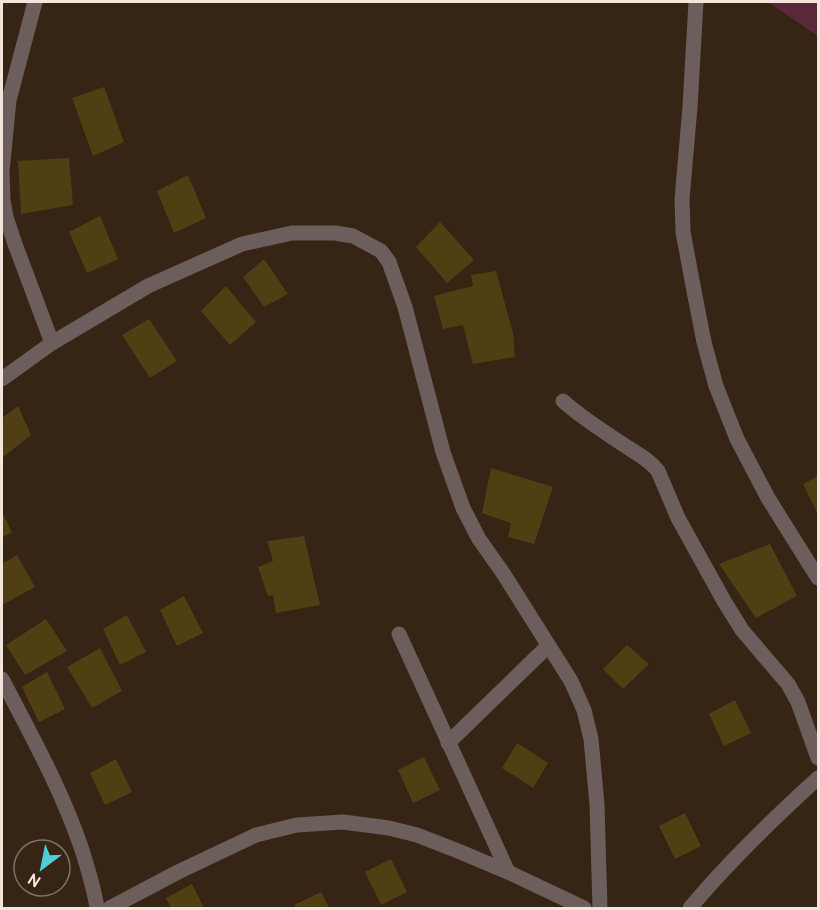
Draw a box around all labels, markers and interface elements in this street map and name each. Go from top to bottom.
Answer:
north arrow [12,838,72,898]
text: N [25,867,45,891]

